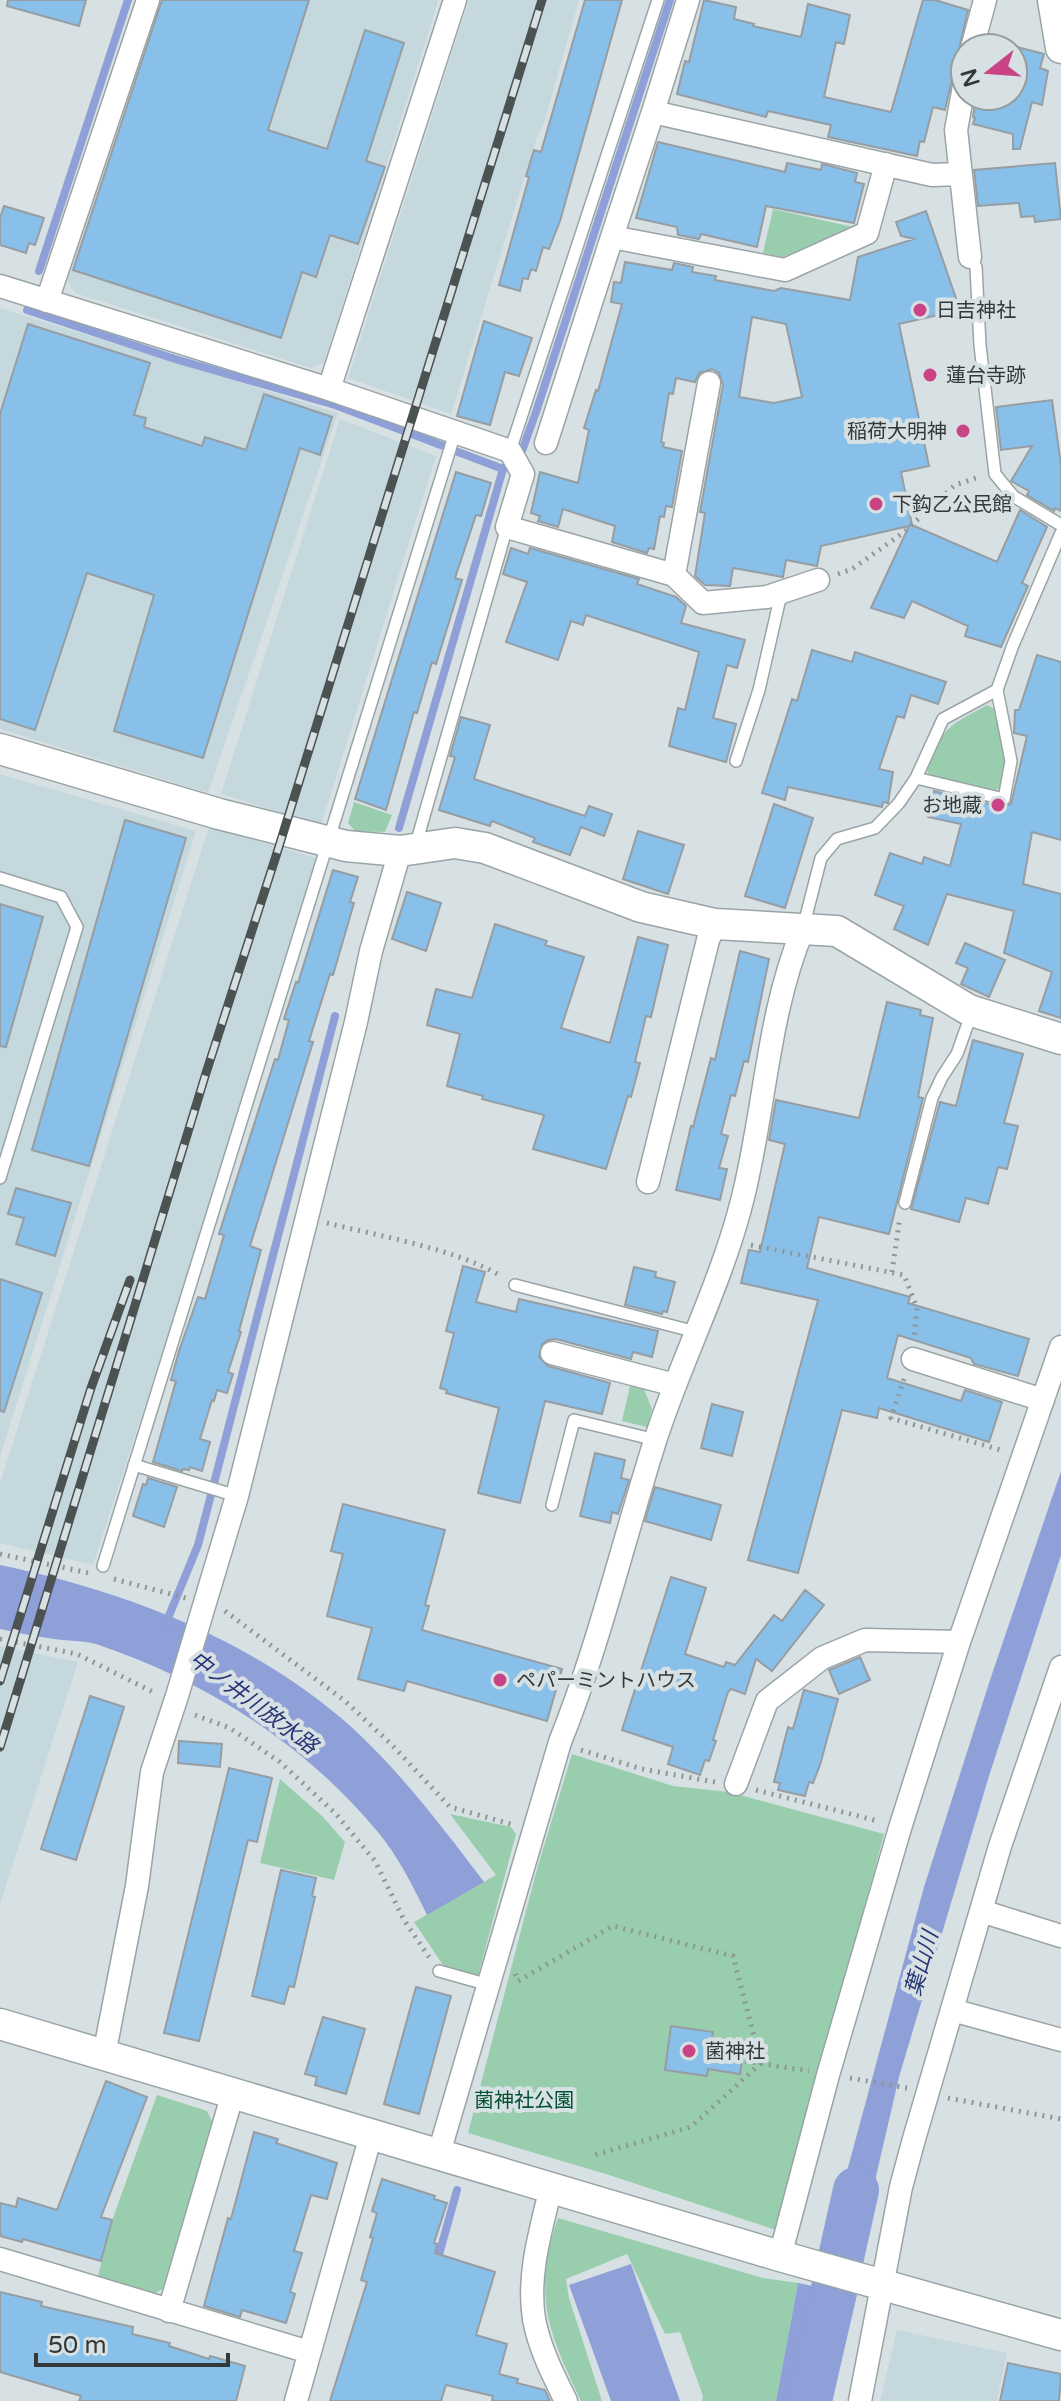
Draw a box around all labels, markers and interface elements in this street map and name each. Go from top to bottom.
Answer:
north arrow [949,32,1029,112]
text: N [956,65,986,90]
place label: 日吉神社 [936,299,1016,323]
marker: 日吉神社 [911,301,929,319]
place label: 蓮台寺跡 [946,364,1026,388]
marker: 蓮台寺跡 [921,366,939,384]
place label: 稲荷大明神 [847,420,947,444]
marker: 稲荷大明神 [954,422,972,440]
place label: 下鈎乙公民館 [892,493,1012,517]
marker: 下鈎乙公民館 [867,495,885,513]
place label: お地蔵 [922,794,982,818]
marker: お地蔵 [989,796,1007,814]
water label: 中ノ井川放水路 [184,1646,324,1761]
place label: ペパーミントハウス [516,1669,696,1693]
marker: ペパーミントハウス [491,1671,509,1689]
water label: 葉山川 [900,1926,944,1999]
place label: 菌神社 [705,2040,765,2064]
marker: 菌神社 [680,2042,698,2060]
park label: 菌神社公園 [474,2089,574,2113]
scale bar [36,2317,228,2367]
text: 50 m [48,2331,106,2360]

